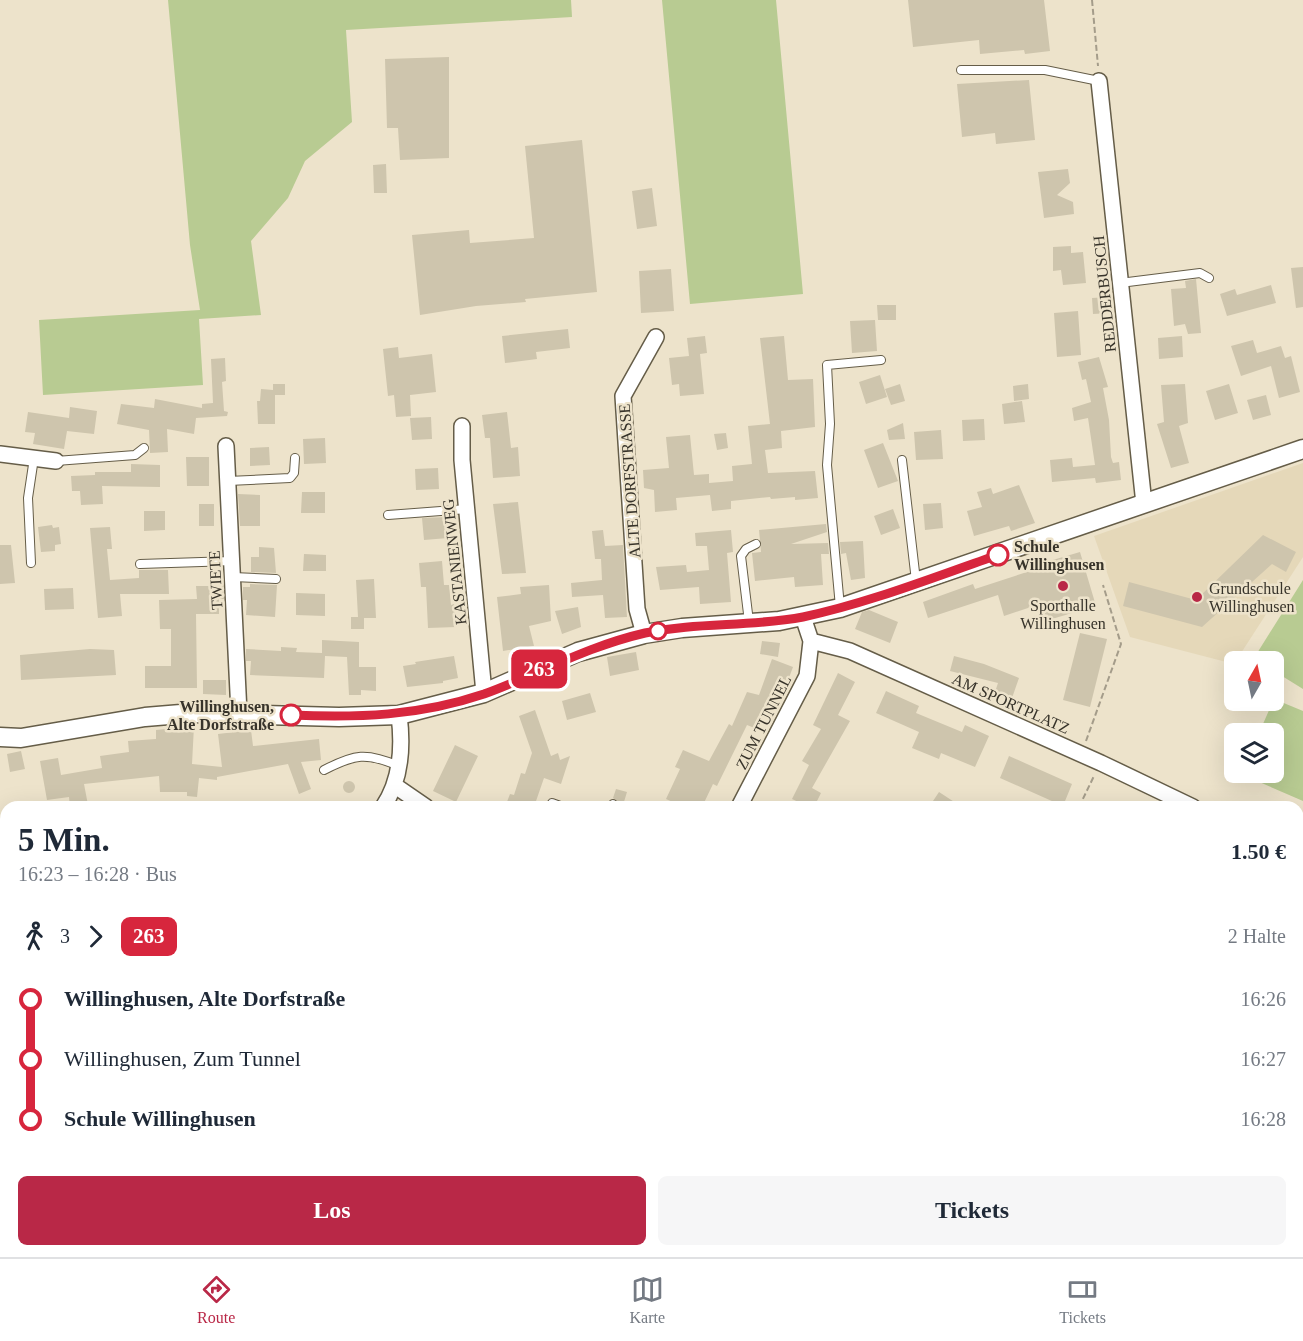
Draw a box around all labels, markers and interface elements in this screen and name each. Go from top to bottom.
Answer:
street label: REDDERBUSCH [1090,234,1119,353]
street label: ALTE DORFSTRASSE [616,403,643,559]
street label: KASTANIENWEG [439,498,470,626]
place label: Schule Willinghusen [1014,538,1105,574]
marker: Schule Willinghusen [987,544,1009,566]
street label: TWIETE [205,550,226,610]
marker: Sporthalle Willinghusen [1056,579,1070,593]
place label: Grundschule Willinghusen [1209,580,1295,616]
marker: Grundschule Willinghusen [1190,590,1204,604]
place label: Sporthalle Willinghusen [1020,597,1106,633]
unlabelled marker [649,622,667,640]
line badge: 263 [504,650,574,688]
north arrow [1224,651,1284,711]
map controls [1224,651,1284,783]
text: 263 [523,657,555,681]
street label: AM SPORTPLATZ [950,670,1072,737]
street label: ZUM TUNNEL [732,672,794,772]
place label: Willinghusen, Alte Dorfstraße [167,698,274,733]
marker: Willinghusen, Alte Dorfstraße [280,704,302,726]
button: layers [1224,723,1284,783]
text: 5 Min. [18,822,110,858]
text: 1.50 € [1231,839,1286,864]
text: 16:23 – 16:28 · Bus [18,863,177,885]
icon: walk [18,920,51,953]
icon: forward [79,920,112,953]
text: 263 [133,924,165,948]
text: 3 [60,925,70,947]
text: 2 Halte [1228,925,1286,947]
text: Willinghusen, Alte Dorfstraße [64,986,345,1011]
text: 16:26 [1240,988,1286,1010]
text: Willinghusen, Zum Tunnel [64,1046,301,1071]
text: 16:27 [1240,1048,1286,1070]
text: Schule Willinghusen [64,1106,256,1131]
text: 16:28 [1240,1108,1286,1130]
button: Los [18,1176,646,1245]
button: Tickets [658,1176,1286,1245]
tab: Route [197,1273,235,1327]
tab: Karte [630,1273,665,1327]
tab: Tickets [1059,1273,1106,1327]

